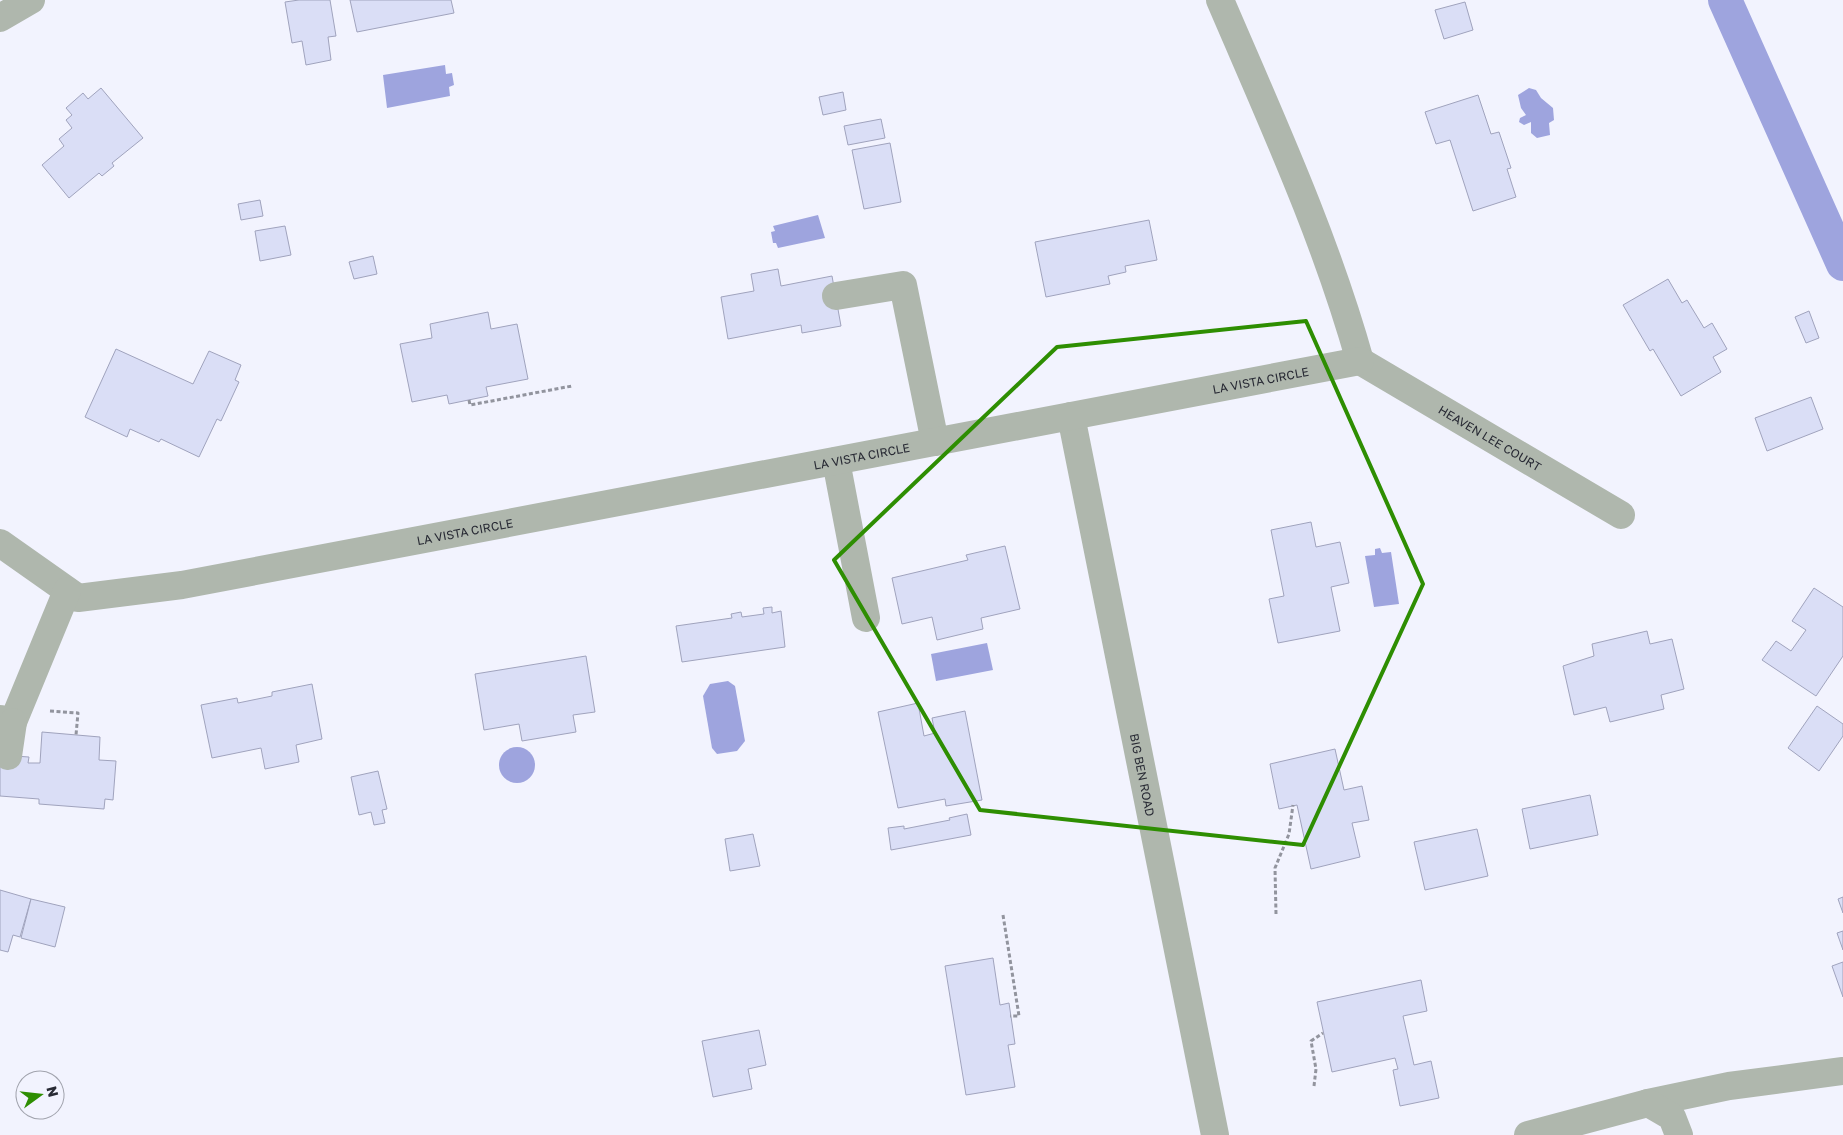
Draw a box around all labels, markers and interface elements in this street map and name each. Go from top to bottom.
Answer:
street label: LA VISTA CIRCLE [1211,363,1310,396]
street label: HEAVEN LEE COURT [1436,402,1545,474]
street label: LA VISTA CIRCLE [812,439,911,472]
street label: LA VISTA CIRCLE [415,515,514,548]
street label: BIG BEN ROAD [1127,732,1158,818]
north arrow [15,1070,65,1120]
text: N [43,1084,63,1099]

